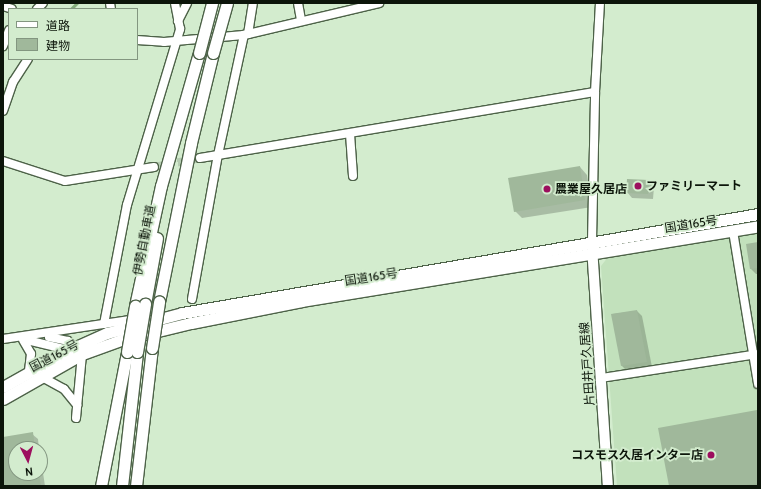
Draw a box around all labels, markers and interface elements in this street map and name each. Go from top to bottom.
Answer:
legend [8,8,138,60]
text: 道路 [46,18,70,33]
text: 建物 [46,38,70,53]
place label: ファミリーマート [646,179,742,193]
marker: ファミリーマート [633,181,643,191]
place label: 農業屋久居店 [555,182,627,196]
marker: 農業屋久居店 [542,184,552,194]
street label: 伊勢自動車道 [130,203,158,277]
street label: 国道165号 [664,213,718,235]
street label: 国道165号 [344,266,398,288]
street label: 片田井戸久居線 [577,322,597,406]
street label: 国道165号 [27,337,81,375]
north arrow [8,441,48,481]
place label: コスモス久居インター店 [571,448,703,462]
marker: コスモス久居インター店 [706,450,716,460]
text: N [25,465,34,479]

